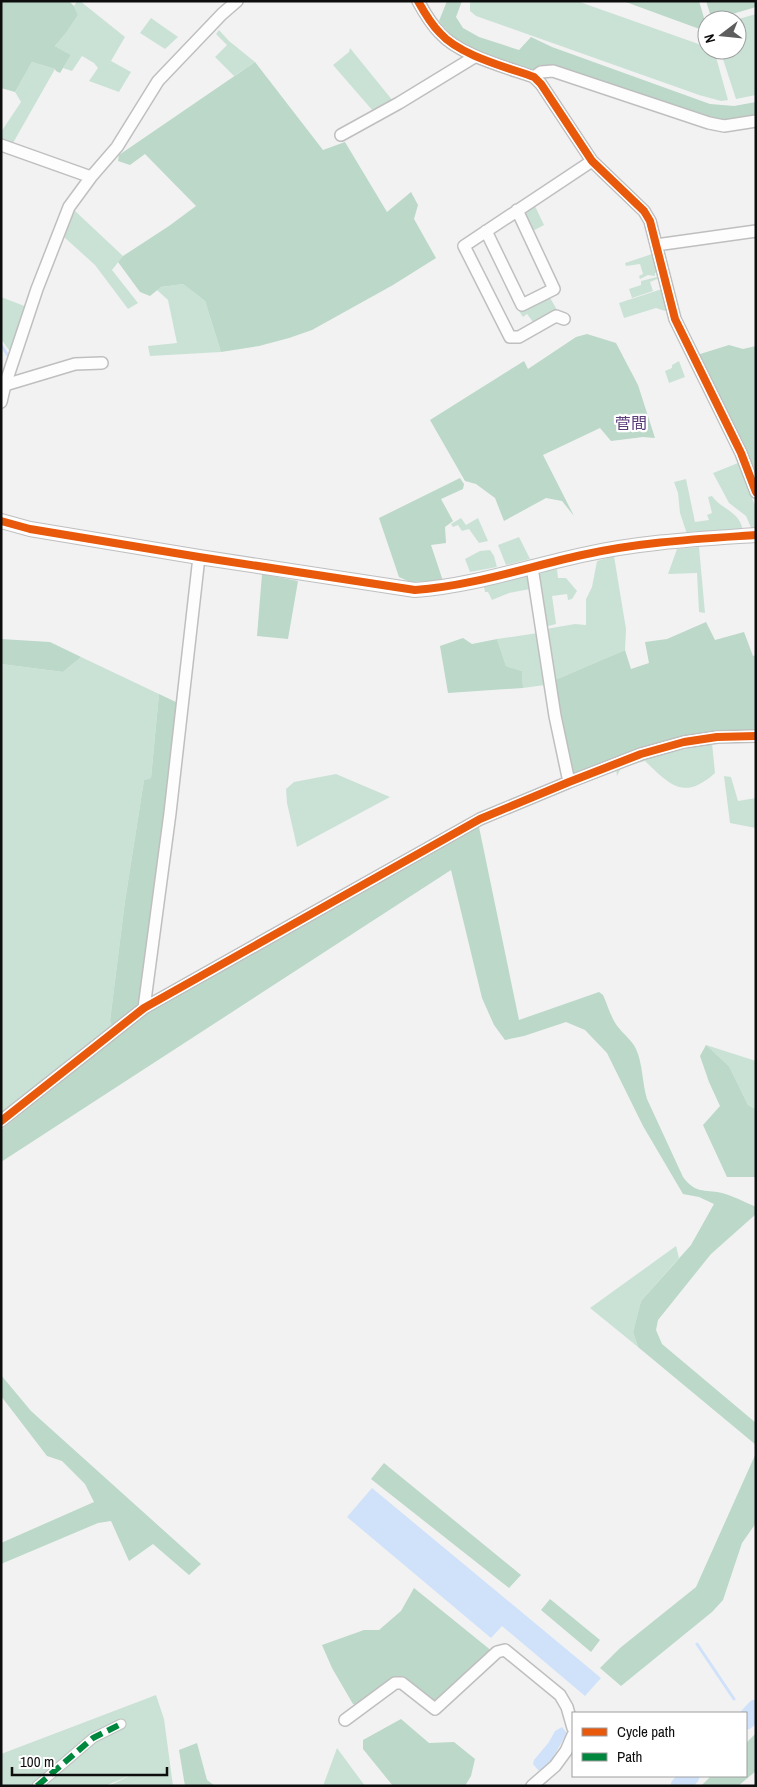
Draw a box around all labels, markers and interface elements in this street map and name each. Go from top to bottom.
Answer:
north arrow [697,10,747,60]
text: N [700,32,719,45]
district label: 菅間 [615,412,647,434]
legend [572,1712,747,1777]
text: Cycle path [617,1721,675,1742]
scale bar [12,1744,168,1776]
text: Path [617,1746,642,1767]
text: 100 m [20,1751,54,1772]

